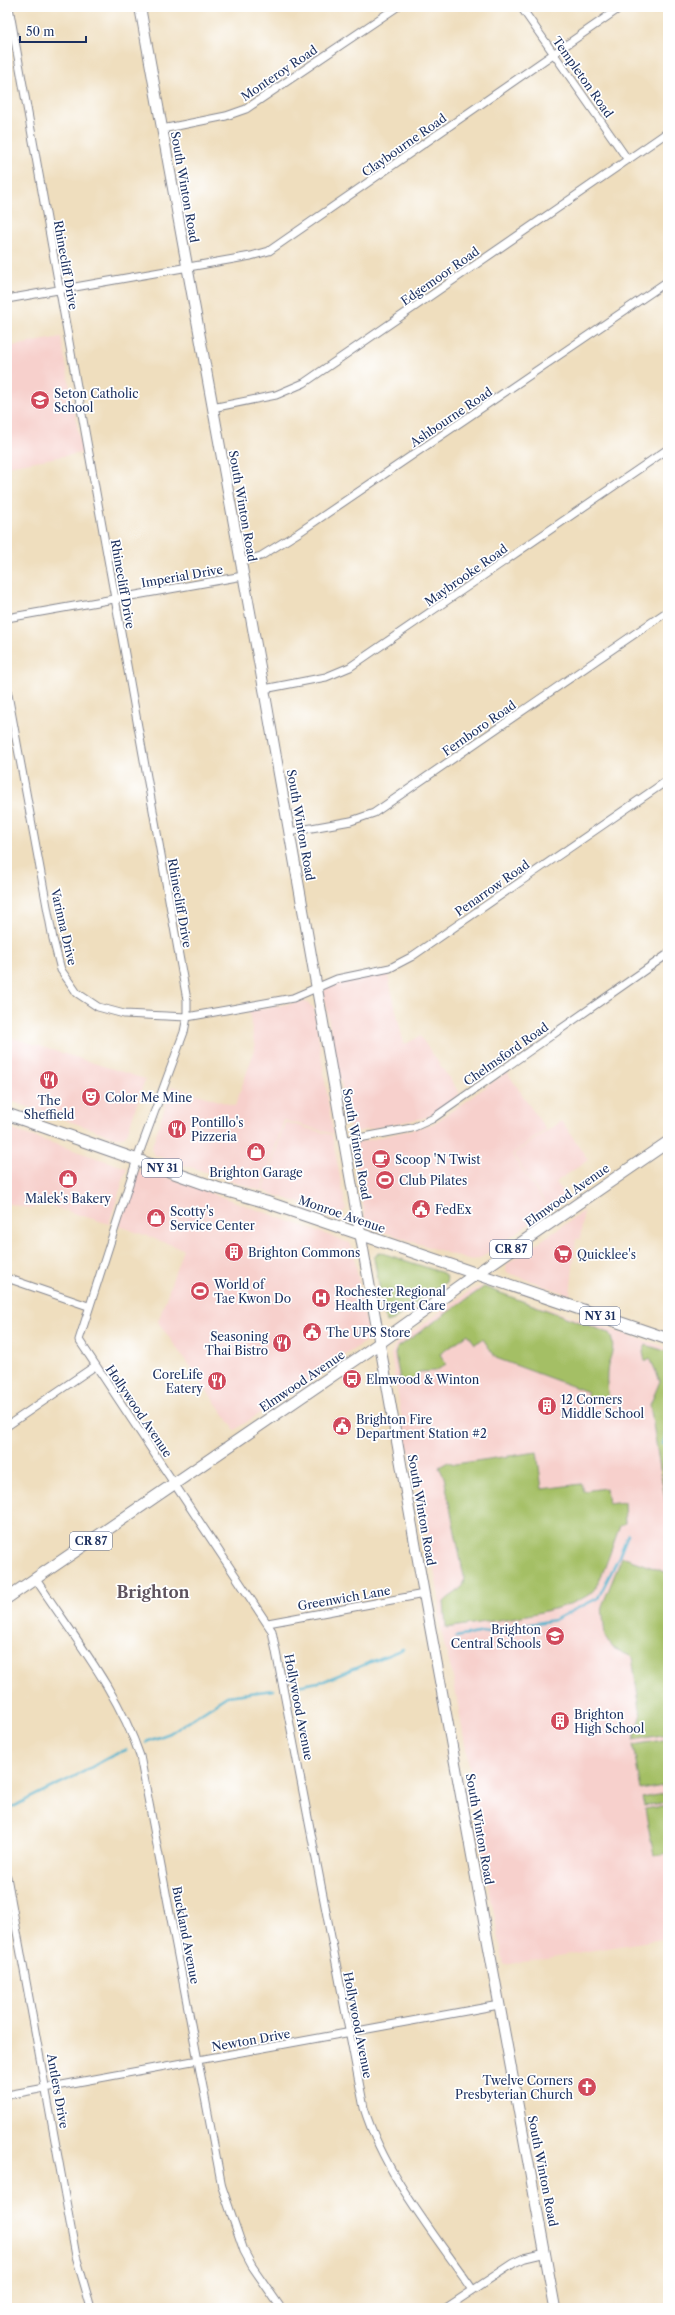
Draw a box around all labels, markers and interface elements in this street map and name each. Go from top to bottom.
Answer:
scale bar [20,18,86,44]
text: 50 m [26,24,55,39]
street label: Templeton Road [549,34,617,121]
street label: Monteroy Road [238,42,321,104]
street label: Claybourne Road [359,110,450,180]
street label: South Winton Road [168,130,202,244]
street label: Rhinecliff Drive [51,219,81,311]
street label: Edgemoor Road [398,243,483,309]
street label: Ashbourne Road [406,384,495,451]
place label: Seton Catholic School [54,386,138,415]
school or university icon: Seton Catholic School [29,389,51,411]
street label: South Winton Road [226,449,260,563]
street label: Rhinecliff Drive [108,538,138,630]
street label: Maybrooke Road [422,540,511,609]
street label: Imperial Drive [140,561,224,591]
street label: Fernboro Road [439,697,519,759]
street label: South Winton Road [284,768,318,882]
street label: Penarrow Road [452,856,533,919]
street label: Rhinecliff Drive [165,857,195,949]
street label: Varinna Drive [48,886,80,967]
street label: Chelmsford Road [461,1019,552,1089]
restaurant icon: The Sheffield [38,1069,60,1091]
theatre icon: Color Me Mine [80,1086,102,1108]
street label: South Winton Road [340,1087,374,1201]
place label: Color Me Mine [105,1090,193,1105]
place label: The Sheffield [24,1093,75,1122]
place label: Pontillo's Pizzeria [191,1115,243,1144]
restaurant icon: Pontillo's Pizzeria [166,1118,188,1140]
shop icon: Brighton Garage [245,1141,267,1163]
cafe icon: Scoop 'N Twist [370,1148,392,1170]
place label: Scoop 'N Twist [395,1152,481,1167]
road number: NY 31 [142,1159,182,1177]
street label: Elmwood Avenue [522,1160,612,1230]
place label: Brighton Garage [209,1165,303,1180]
shop icon: Malek's Bakery [57,1168,79,1190]
sports icon: Club Pilates [374,1169,396,1191]
place label: Club Pilates [399,1173,467,1188]
place label: Malek's Bakery [25,1191,111,1206]
street label: Monroe Avenue [297,1192,388,1236]
public building icon: FedEx [410,1198,432,1220]
place label: FedEx [435,1202,472,1217]
place label: Scotty's Service Center [170,1204,255,1233]
shop icon: Scotty's Service Center [145,1207,167,1229]
road number: CR 87 [490,1240,532,1258]
building icon: Brighton Commons [223,1241,245,1263]
supermarket icon: Quicklee's [552,1243,574,1265]
place label: Brighton Commons [248,1245,360,1260]
place label: Quicklee's [577,1247,636,1262]
place label: World of Tae Kwon Do [213,1277,291,1306]
sports icon: World of Tae Kwon Do [189,1280,211,1302]
place label: Rochester Regional Health Urgent Care [335,1284,446,1313]
hospital icon: Rochester Regional Health Urgent Care [310,1287,332,1309]
road number: NY 31 [580,1307,620,1325]
public building icon: The UPS Store [301,1321,323,1343]
place label: The UPS Store [326,1325,411,1340]
place label: Seasoning Thai Bistro [205,1329,269,1358]
restaurant icon: Seasoning Thai Bistro [271,1332,293,1354]
street label: Elmwood Avenue [256,1347,348,1415]
street label: Hollywood Avenue [103,1362,176,1460]
place label: CoreLife Eatery [153,1367,203,1396]
bus stop icon: Elmwood & Winton [341,1368,363,1390]
restaurant icon: CoreLife Eatery [206,1370,228,1392]
place label: Elmwood & Winton [366,1372,480,1387]
place label: 12 Corners Middle School [561,1392,645,1421]
building icon: 12 Corners Middle School [536,1395,558,1417]
place label: Brighton Fire Department Station #2 [356,1412,487,1441]
public building icon: Brighton Fire Department Station #2 [331,1415,353,1437]
street label: South Winton Road [405,1453,439,1567]
road number: CR 87 [70,1532,112,1550]
district label: Brighton [116,1582,190,1602]
street label: Greenwich Lane [296,1582,392,1614]
place label: Brighton Central Schools [451,1622,541,1651]
school or university icon: Brighton Central Schools [544,1625,566,1647]
street label: Hollywood Avenue [281,1653,317,1762]
place label: Brighton High School [574,1707,645,1736]
building icon: Brighton High School [549,1710,571,1732]
street label: South Winton Road [463,1772,497,1886]
street label: Buckland Avenue [169,1885,203,1985]
street label: Hollywood Avenue [340,1971,376,2080]
street label: Newton Drive [211,2026,292,2054]
street label: Antlers Drive [44,2051,72,2130]
place label: Twelve Corners Presbyterian Church [455,2073,573,2102]
church icon: Twelve Corners Presbyterian Church [576,2076,598,2098]
street label: South Winton Road [525,2114,561,2228]

